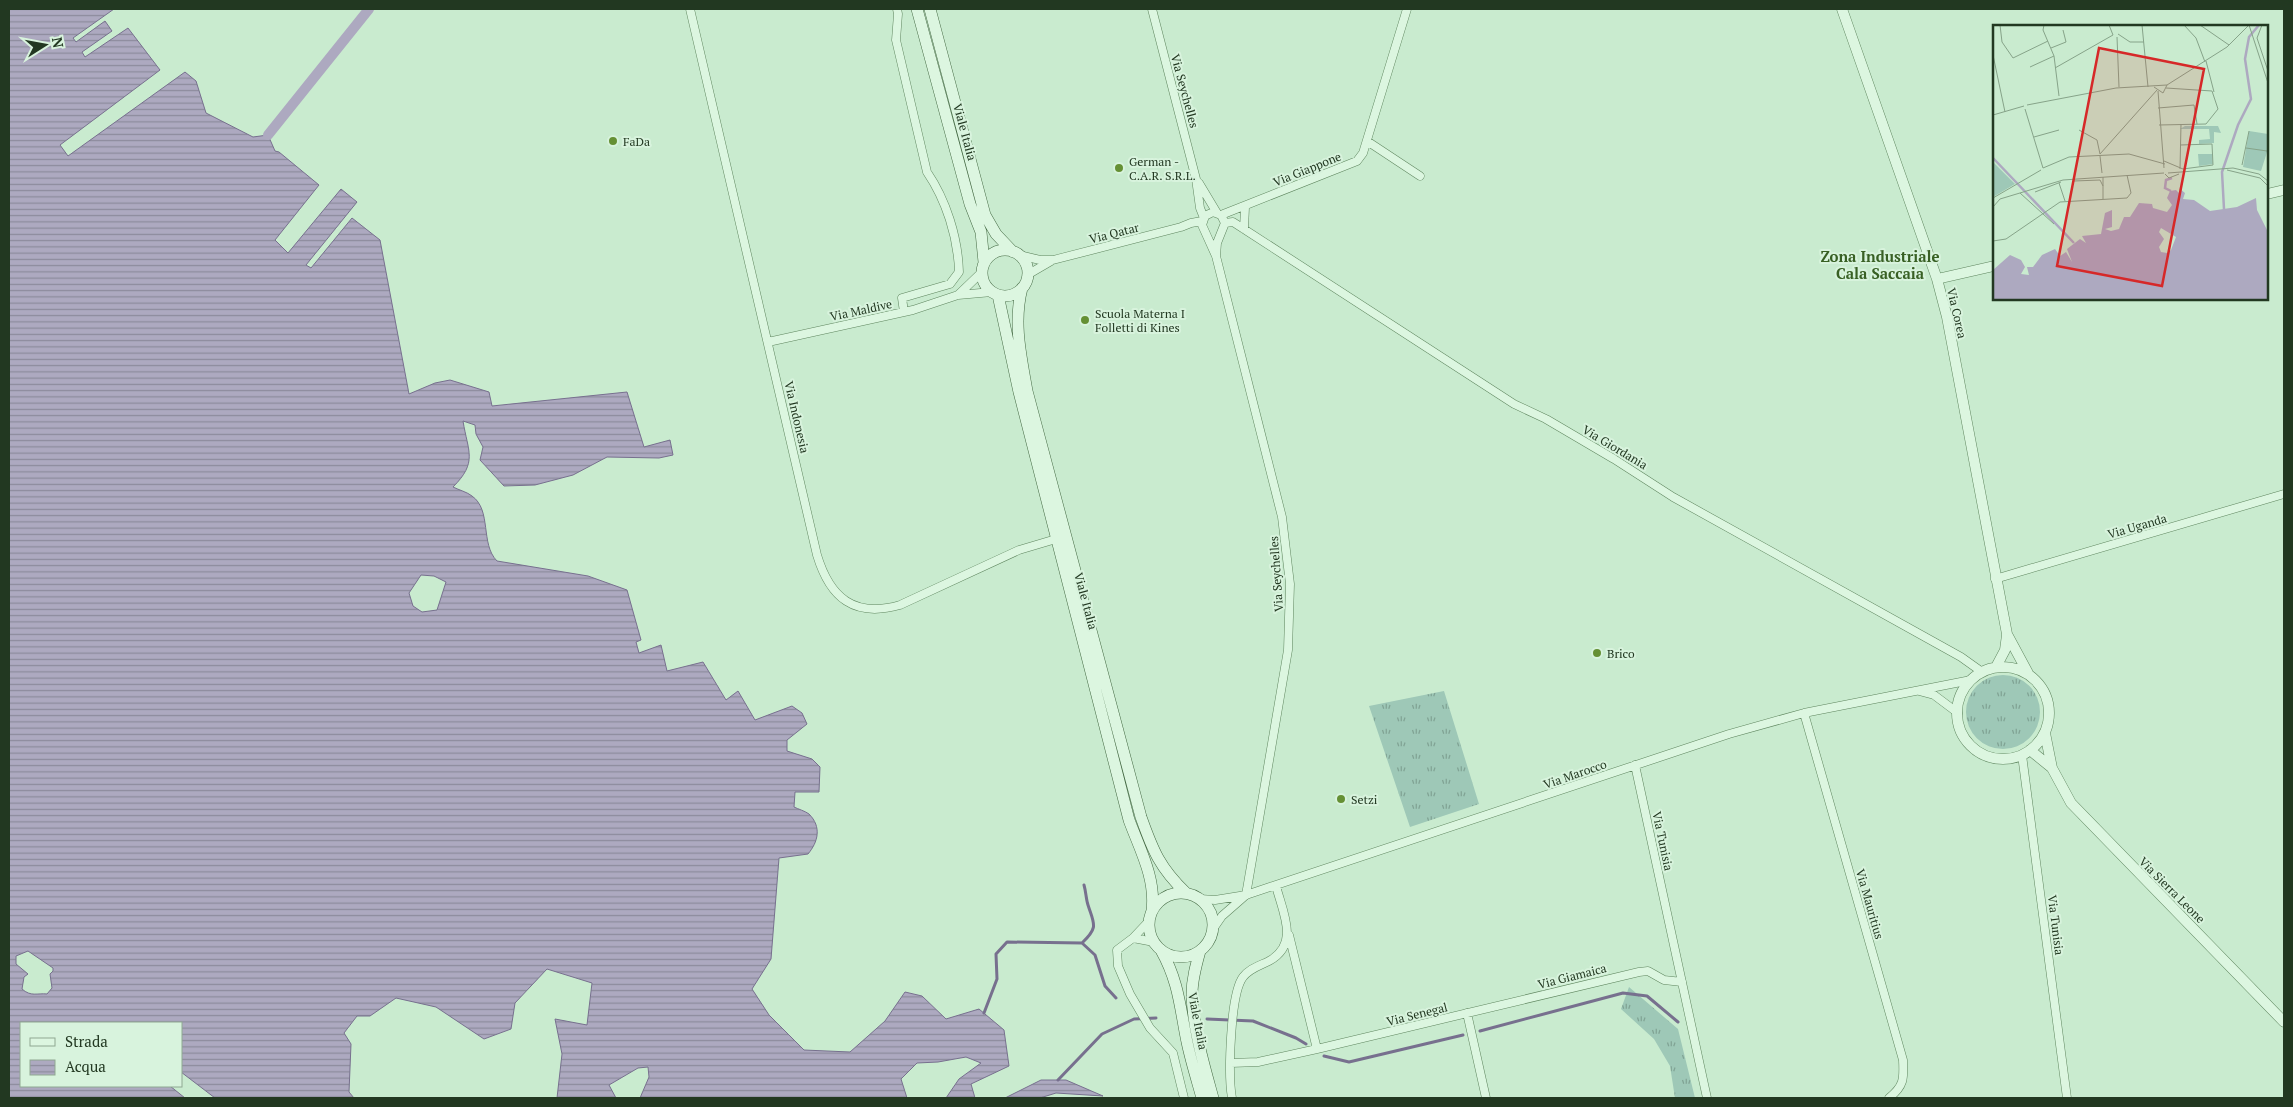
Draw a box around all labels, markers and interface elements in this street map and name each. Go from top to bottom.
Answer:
north arrow [20,20,70,70]
inset map [1993,25,2268,300]
text: N [48,35,69,50]
street label: Via Seychelles [1168,52,1202,130]
street label: Viale Italia [950,102,980,162]
place label: FaDa [623,134,650,149]
marker: FaDa [607,135,619,147]
street label: Via Giappone [1271,149,1343,189]
place label: German - C.A.R. S.R.L. [1129,154,1196,183]
marker: German - C.A.R. S.R.L. [1113,162,1125,174]
street label: Via Qatar [1088,219,1141,246]
district label: Zona Industriale Cala Saccaia [1820,246,1940,283]
street label: Via Corea [1944,286,1970,340]
street label: Via Maldive [829,296,893,324]
place label: Scuola Materna I Folletti di Kines [1095,306,1185,335]
marker: Scuola Materna I Folletti di Kines [1079,314,1091,326]
street label: Via Indonesia [781,380,813,454]
street label: Via Giordania [1580,422,1650,472]
street label: Via Uganda [2106,510,2168,542]
street label: Via Seychelles [1266,536,1286,612]
street label: Viale Italia [1071,571,1101,631]
place label: Brico [1607,646,1635,661]
marker: Brico [1591,647,1603,659]
street label: Via Marocco [1541,756,1609,792]
place label: Setzi [1351,792,1378,807]
marker: Setzi [1335,793,1347,805]
street label: Via Tunisia [1649,810,1677,872]
street label: Via Sierra Leone [2136,854,2208,926]
street label: Via Mauritius [1853,867,1887,941]
street label: Via Tunisia [2045,894,2067,956]
street label: Via Giamaica [1536,960,1608,992]
street label: Viale Italia [1185,991,1211,1051]
street label: Via Senegal [1385,999,1449,1029]
legend [20,1022,182,1087]
text: Strada [65,1031,108,1051]
text: Acqua [65,1056,106,1076]

